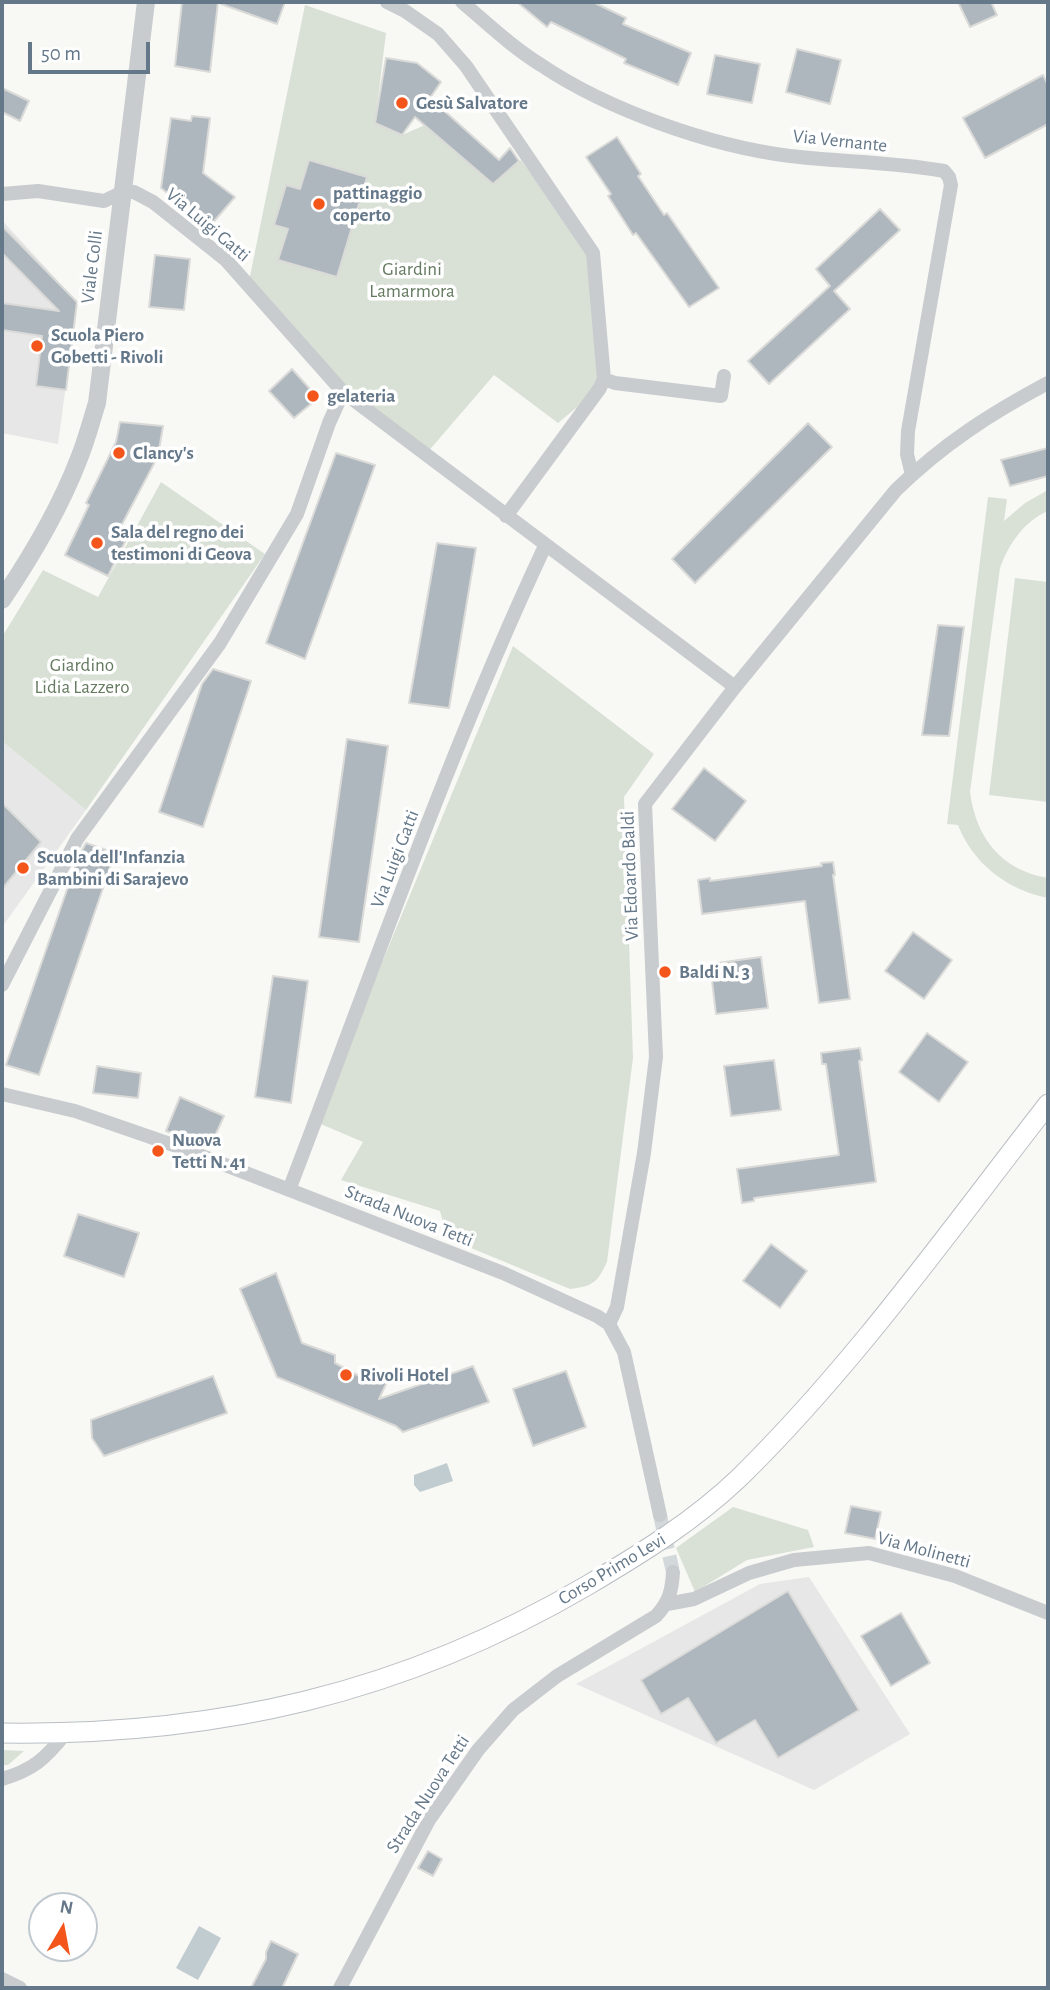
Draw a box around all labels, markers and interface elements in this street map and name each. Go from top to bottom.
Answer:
scale bar [32,28,154,72]
text: 50 m [41,43,81,64]
place label: Gesù Salvatore [416,92,528,114]
marker: Gesù Salvatore [394,95,410,111]
street label: Via Vernante [792,125,888,157]
place label: pattinaggio coperto [333,182,422,226]
street label: Via Luigi Gatti [161,183,255,267]
marker: pattinaggio coperto [311,196,327,212]
street label: Viale Colli [76,229,108,305]
park label: Giardini Lamarmora [369,258,455,302]
place label: Scuola Piero Gobetti - Rivoli [51,324,163,368]
marker: Scuola Piero Gobetti - Rivoli [29,338,45,354]
place label: gelateria [327,385,395,407]
marker: gelateria [305,388,321,404]
place label: Clancy's [133,442,194,464]
marker: Clancy's [111,445,127,461]
place label: Sala del regno dei testimoni di Geova [111,521,252,565]
marker: Sala del regno dei testimoni di Geova [89,535,105,551]
park label: Giardino Lidia Lazzero [34,654,130,698]
street label: Via Luigi Gatti [366,807,424,911]
street label: Via Edoardo Baldi [616,811,644,941]
place label: Scuola dell'Infanzia Bambini di Sarajevo [37,846,189,890]
marker: Scuola dell'Infanzia Bambini di Sarajevo [15,860,31,876]
place label: Baldi N. 3 [679,961,750,983]
marker: Baldi N. 3 [657,964,673,980]
place label: Nuova Tetti N. 41 [172,1129,246,1173]
marker: Nuova Tetti N. 41 [150,1143,166,1159]
street label: Strada Nuova Tetti [342,1180,476,1252]
place label: Rivoli Hotel [360,1364,449,1386]
marker: Rivoli Hotel [338,1367,354,1383]
street label: Via Molinetti [875,1527,973,1573]
street label: Corso Primo Levi [554,1528,670,1610]
street label: Strada Nuova Tetti [381,1731,475,1857]
north arrow [28,1892,98,1962]
text: N [58,1897,75,1918]

